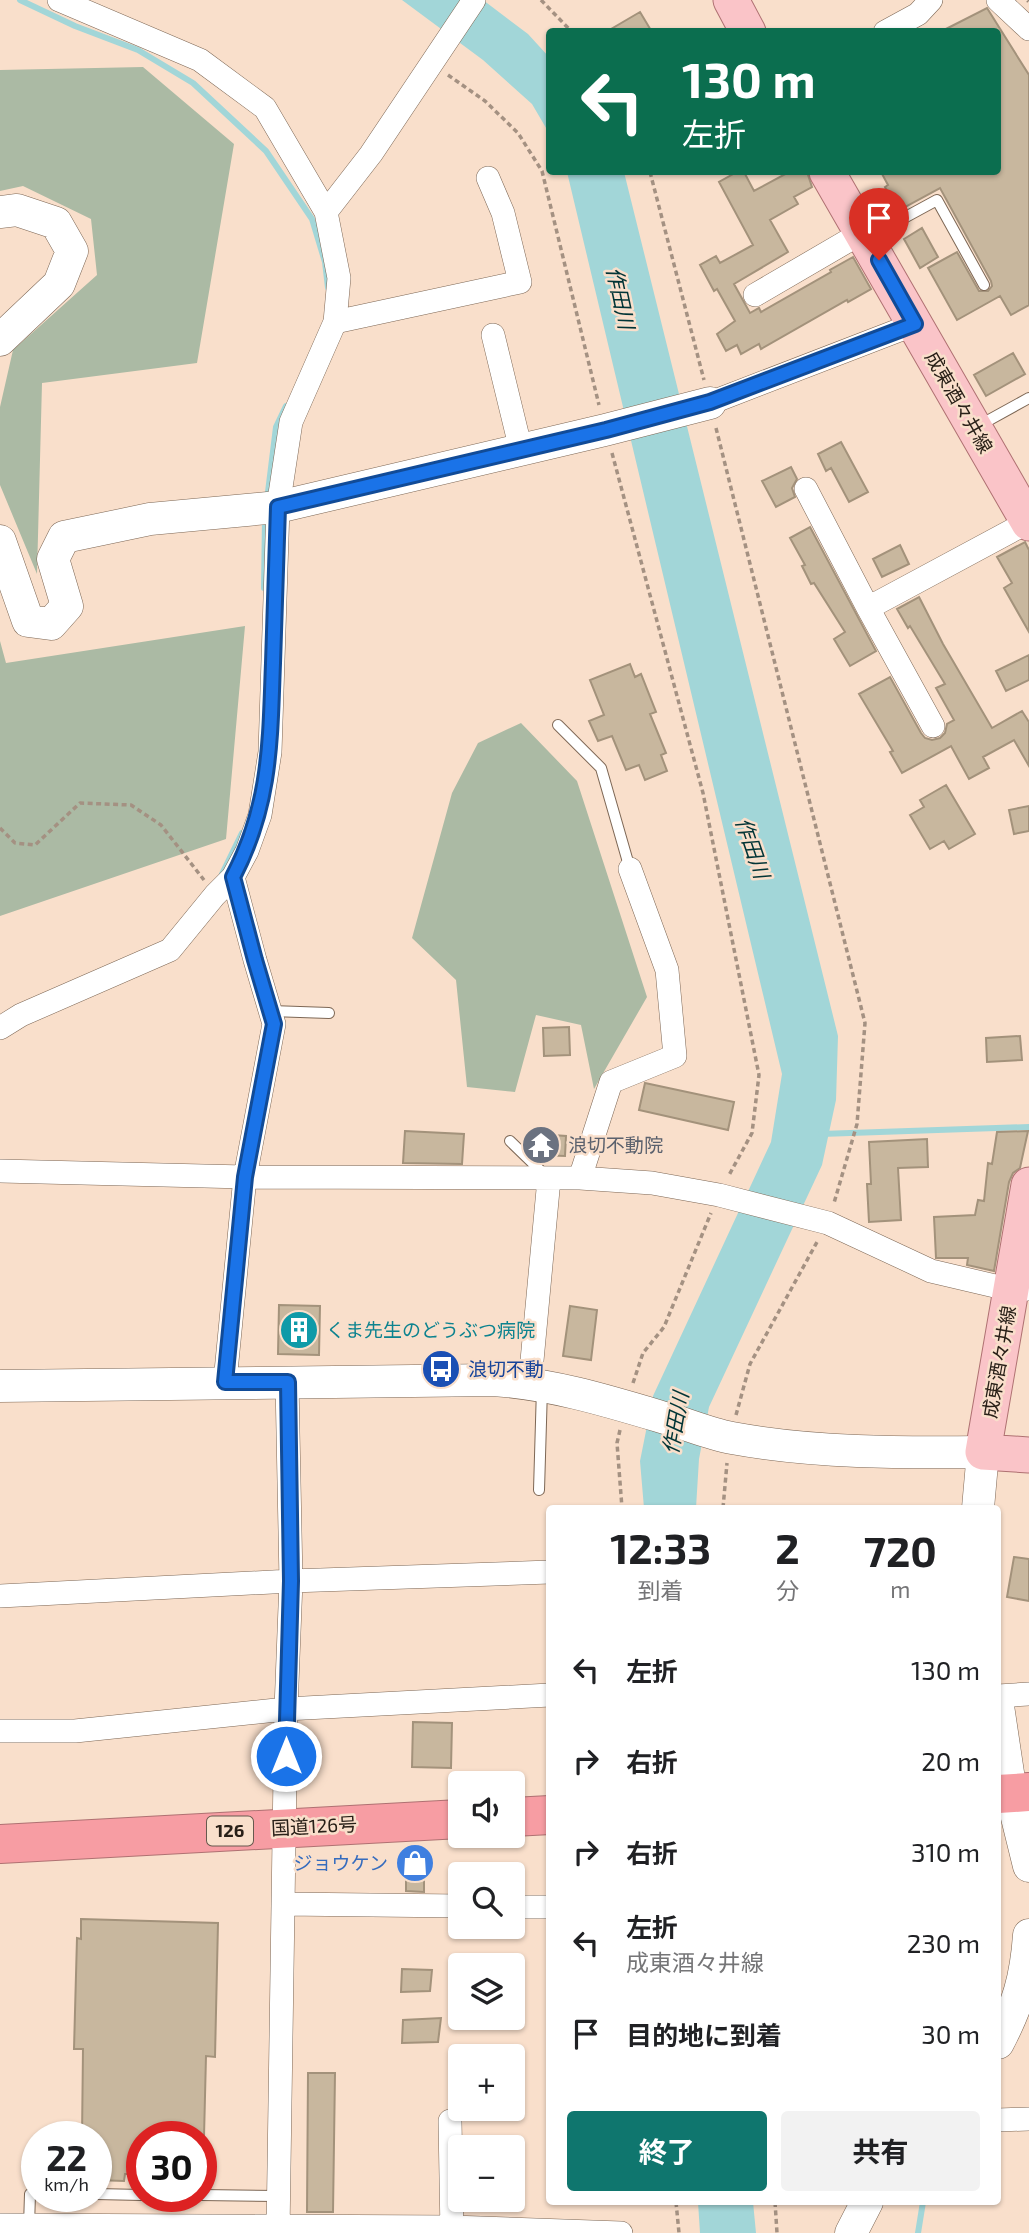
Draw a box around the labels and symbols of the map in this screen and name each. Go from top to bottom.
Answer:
pin [849,188,909,260]
water label: 作田川 [603,264,641,333]
street label: 成東酒々井線 [921,347,998,457]
water label: 作田川 [731,814,776,883]
temple icon: 浪切不動院 [520,1124,562,1166]
place label: 浪切不動院 [568,1133,663,1156]
street label: 成東酒々井線 [977,1304,1020,1420]
building icon: くま先生のどうぶつ病院 [278,1309,320,1351]
place label: くま先生のどうぶつ病院 [326,1318,535,1341]
bus stop icon: 浪切不動 [420,1348,462,1390]
place label: 浪切不動 [468,1357,544,1380]
water label: 作田川 [657,1388,693,1456]
position arrow [249,1719,323,1793]
street label: 国道126号 [270,1812,358,1839]
road number: 126 [207,1816,253,1845]
shop icon: ジョウケン [394,1842,436,1884]
place label: ジョウケン [294,1851,388,1874]
speed limit sign: 30 [126,2121,217,2212]

